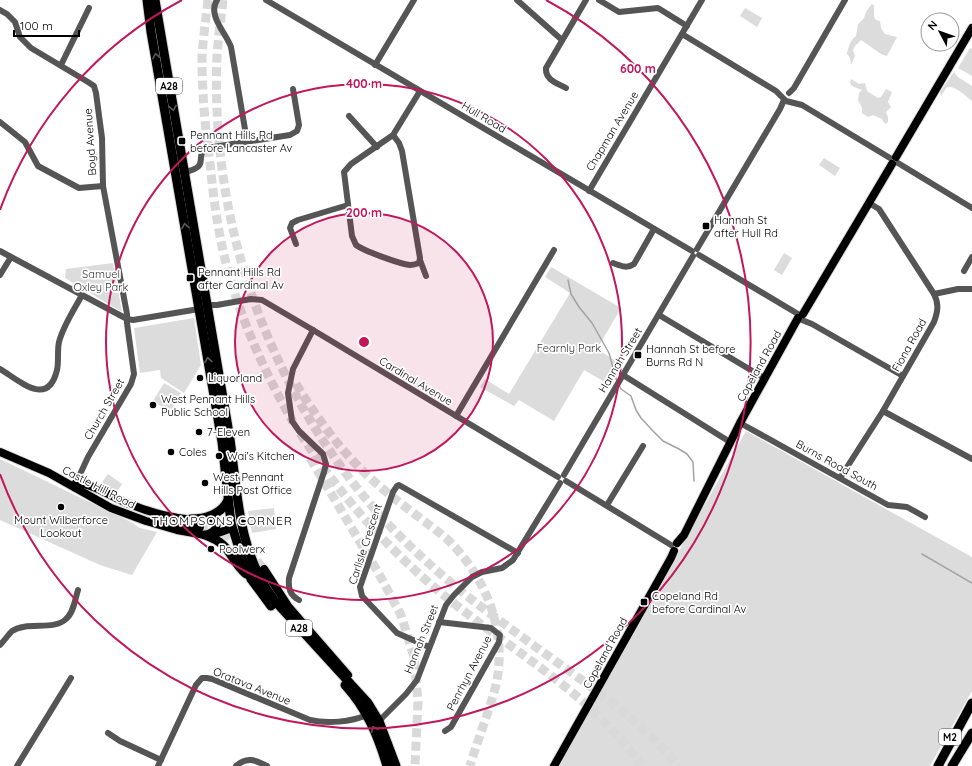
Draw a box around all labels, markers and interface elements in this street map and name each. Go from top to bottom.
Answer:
scale bar [14,12,79,38]
north arrow [920,12,960,52]
text: 100 m [20,18,53,33]
text: N [925,18,940,33]
one-way arrow [152,53,161,59]
text: 600 m [620,61,656,76]
text: 400 m [346,76,382,91]
road number: A28 [156,78,182,94]
street label: Chapman Avenue [583,89,641,173]
street label: Hull Road [459,98,509,136]
one-way arrow [168,104,177,111]
street label: Boyd Avenue [81,108,99,176]
place label: Pennant Hills Rd before Lancaster Av [190,128,293,155]
marker: Pennant Hills Rd before Lancaster Av [177,136,187,146]
text: 200 m [346,205,382,220]
place label: Hannah St after Hull Rd [714,213,778,240]
marker: Hannah St after Hull Rd [701,221,711,231]
one-way arrow [181,223,190,229]
place label: Pennant Hills Rd after Cardinal Av [198,265,284,292]
park label: Samuel Oxley Park [74,267,128,294]
marker: Pennant Hills Rd after Cardinal Av [185,273,195,283]
street label: Fiona Road [889,316,929,374]
street label: Hannah Street [595,325,645,395]
street label: Copeland Road [734,328,784,404]
centre of rings [357,335,371,349]
park label: Fearnly Park [537,341,601,355]
place label: Hannah St before Burns Rd N [646,342,735,369]
marker: Hannah St before Burns Rd N [633,350,643,360]
street label: Cardinal Avenue [377,354,455,408]
one-way arrow [204,357,213,363]
place label: Liquorland [208,371,262,385]
marker: Liquorland [195,373,205,383]
street label: Church Street [81,376,127,442]
place label: West Pennant Hills Public School [161,392,255,419]
marker: West Pennant Hills Public School [148,400,158,410]
place label: 7-Eleven [207,425,250,439]
marker: 7-Eleven [194,427,204,437]
street label: Burns Road South [794,437,880,493]
place label: Coles [179,445,207,459]
marker: Coles [166,447,176,457]
place label: Wai’s Kitchen [227,449,295,463]
marker: Wai’s Kitchen [214,451,224,461]
street label: Castle Hill Road [60,463,138,511]
place label: West Pennant Hills Post Office [213,470,292,497]
marker: West Pennant Hills Post Office [200,478,210,488]
street label: Carlisle Crescent [345,501,385,586]
marker: Mount Wilberforce Lookout [56,502,66,512]
place label: Mount Wilberforce Lookout [14,513,108,540]
district label: THOMPSONS CORNER [151,513,293,528]
place label: Poolwerx [219,542,265,556]
marker: Poolwerx [206,544,216,554]
place label: Copeland Rd before Cardinal Av [652,589,747,616]
marker: Copeland Rd before Cardinal Av [639,597,649,607]
street label: Hannah Street [401,602,441,676]
street label: Copeland Road [580,615,630,691]
road number: A28 [286,620,312,636]
street label: Penrhyn Avenue [443,633,495,713]
street label: Oratava Avenue [211,664,293,708]
one-way arrow [371,726,379,733]
road number: M2 [939,729,961,745]

